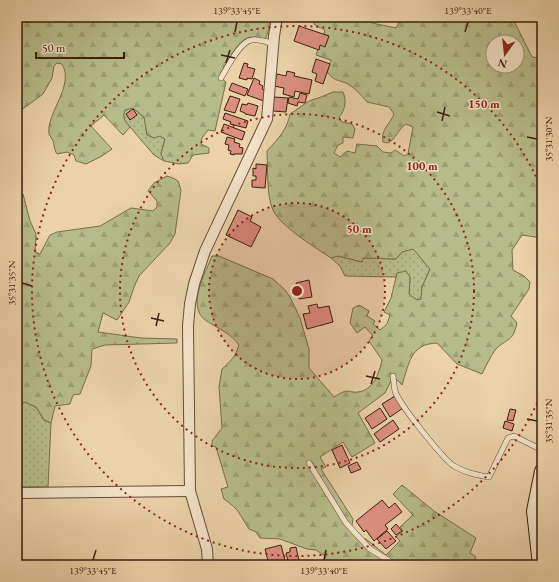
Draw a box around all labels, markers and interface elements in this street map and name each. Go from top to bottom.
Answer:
text: 139°33'45"E [213,4,261,17]
text: 139°33'40"E [444,4,492,17]
scale bar [36,34,124,60]
north arrow [485,34,525,74]
text: 50 m [42,40,66,56]
text: N [496,56,509,72]
text: 150 m [468,96,500,112]
text: 35°31'30"N [542,116,555,161]
text: 100 m [406,158,438,174]
text: 50 m [346,221,372,237]
text: 35°31'35"N [5,260,18,305]
centre of rings [290,284,304,298]
text: 35°31'35"N [542,398,555,443]
text: 139°33'45"E [69,564,117,577]
text: 139°33'40"E [300,564,348,577]

